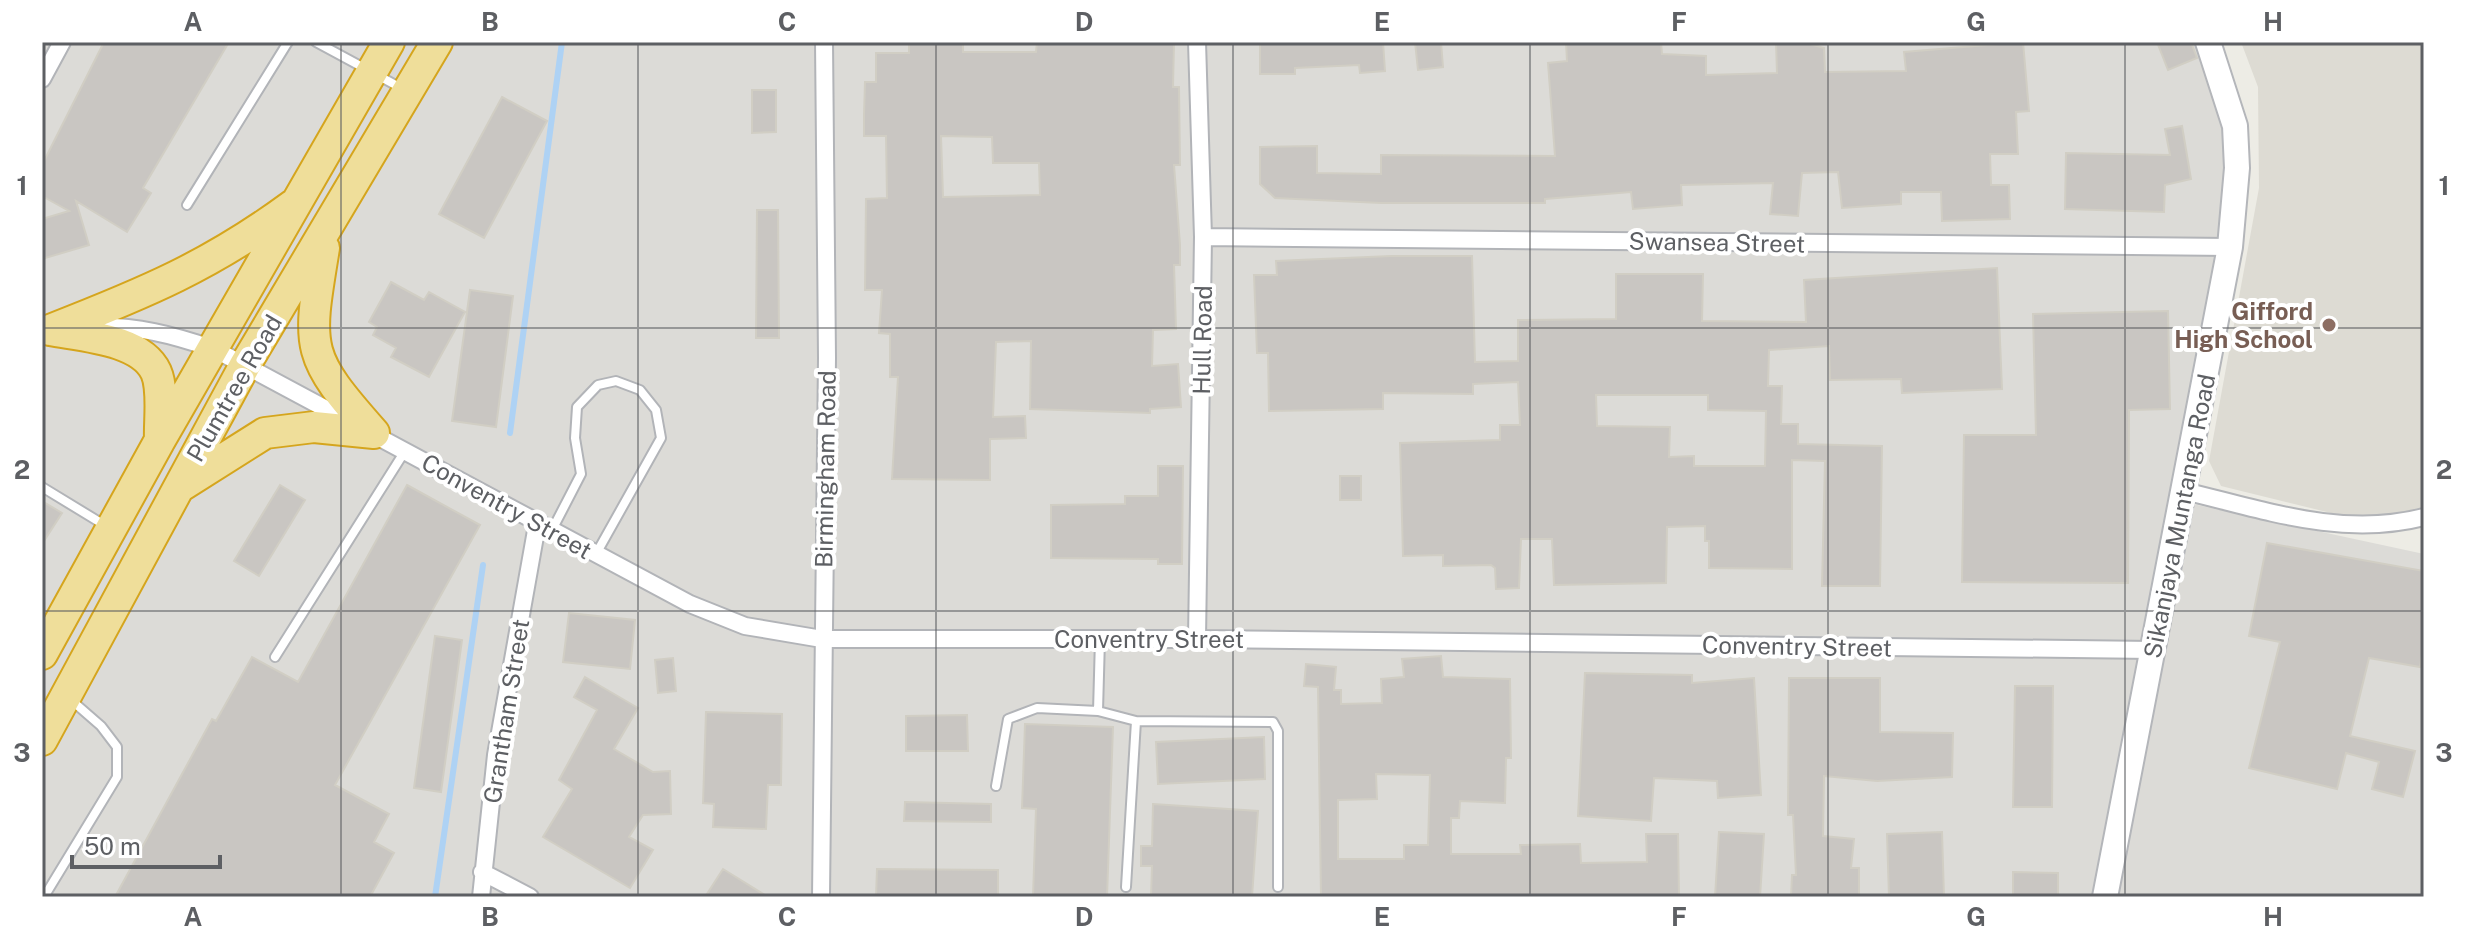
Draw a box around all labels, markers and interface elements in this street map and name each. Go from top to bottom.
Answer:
text: A [184,6,203,37]
text: B [481,6,499,37]
text: C [778,6,796,37]
text: D [1075,6,1093,37]
text: E [1374,6,1390,37]
text: F [1671,6,1687,37]
text: G [1966,6,1986,37]
text: H [2263,6,2283,37]
text: 1 [16,170,28,201]
text: 1 [2438,170,2450,201]
street label: Swansea Street [1629,226,1805,258]
street label: Hull Road [1187,285,1217,395]
place label: Gifford High School [2174,297,2313,353]
street label: Plumtree Road [181,310,287,466]
marker: Gifford High School [2320,316,2338,334]
street label: Birmingham Road [809,370,841,568]
street label: Sikanjaya Muntanga Road [2138,372,2220,660]
street label: Conventry Street [417,448,597,564]
text: 2 [14,454,30,485]
text: 2 [2436,454,2452,485]
street label: Grantham Street [478,617,534,805]
street label: Conventry Street [1054,625,1244,653]
street label: Conventry Street [1702,630,1892,662]
text: 3 [13,737,31,768]
text: 3 [2435,737,2453,768]
scale bar [72,819,220,869]
text: 50 m [84,832,141,860]
text: A [184,901,203,932]
text: B [481,901,499,932]
text: C [778,901,796,932]
text: D [1075,901,1093,932]
text: E [1374,901,1390,932]
text: F [1671,901,1687,932]
text: G [1966,901,1986,932]
text: H [2263,901,2283,932]

